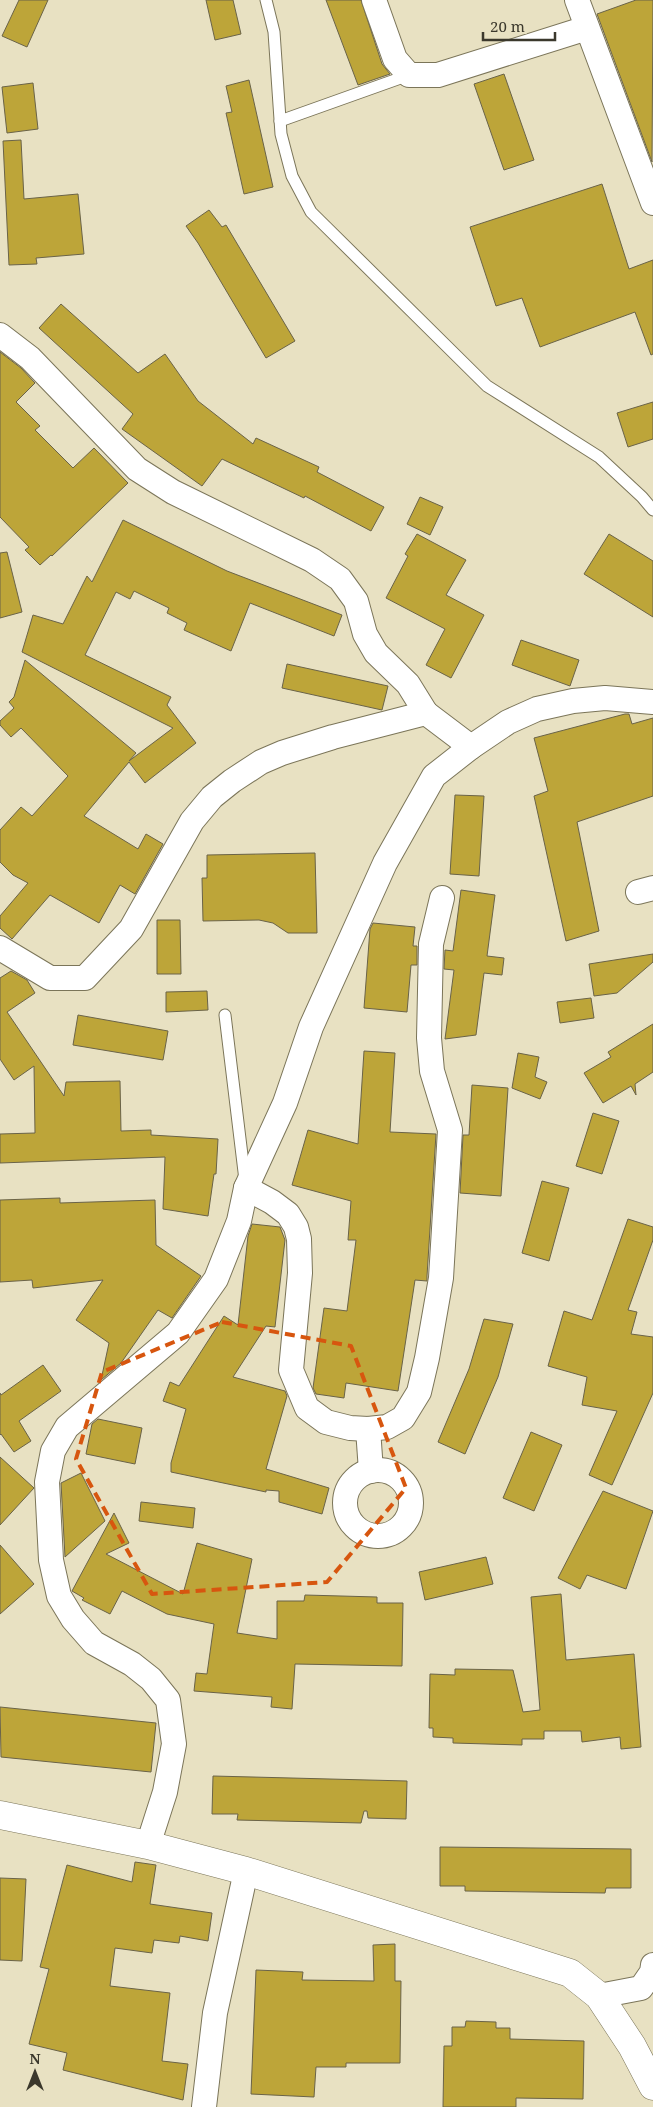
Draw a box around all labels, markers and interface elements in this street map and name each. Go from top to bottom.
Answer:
scale bar [483,10,556,42]
text: 20 m [490,16,525,36]
north arrow [10,2047,60,2097]
text: N [29,2049,41,2068]

